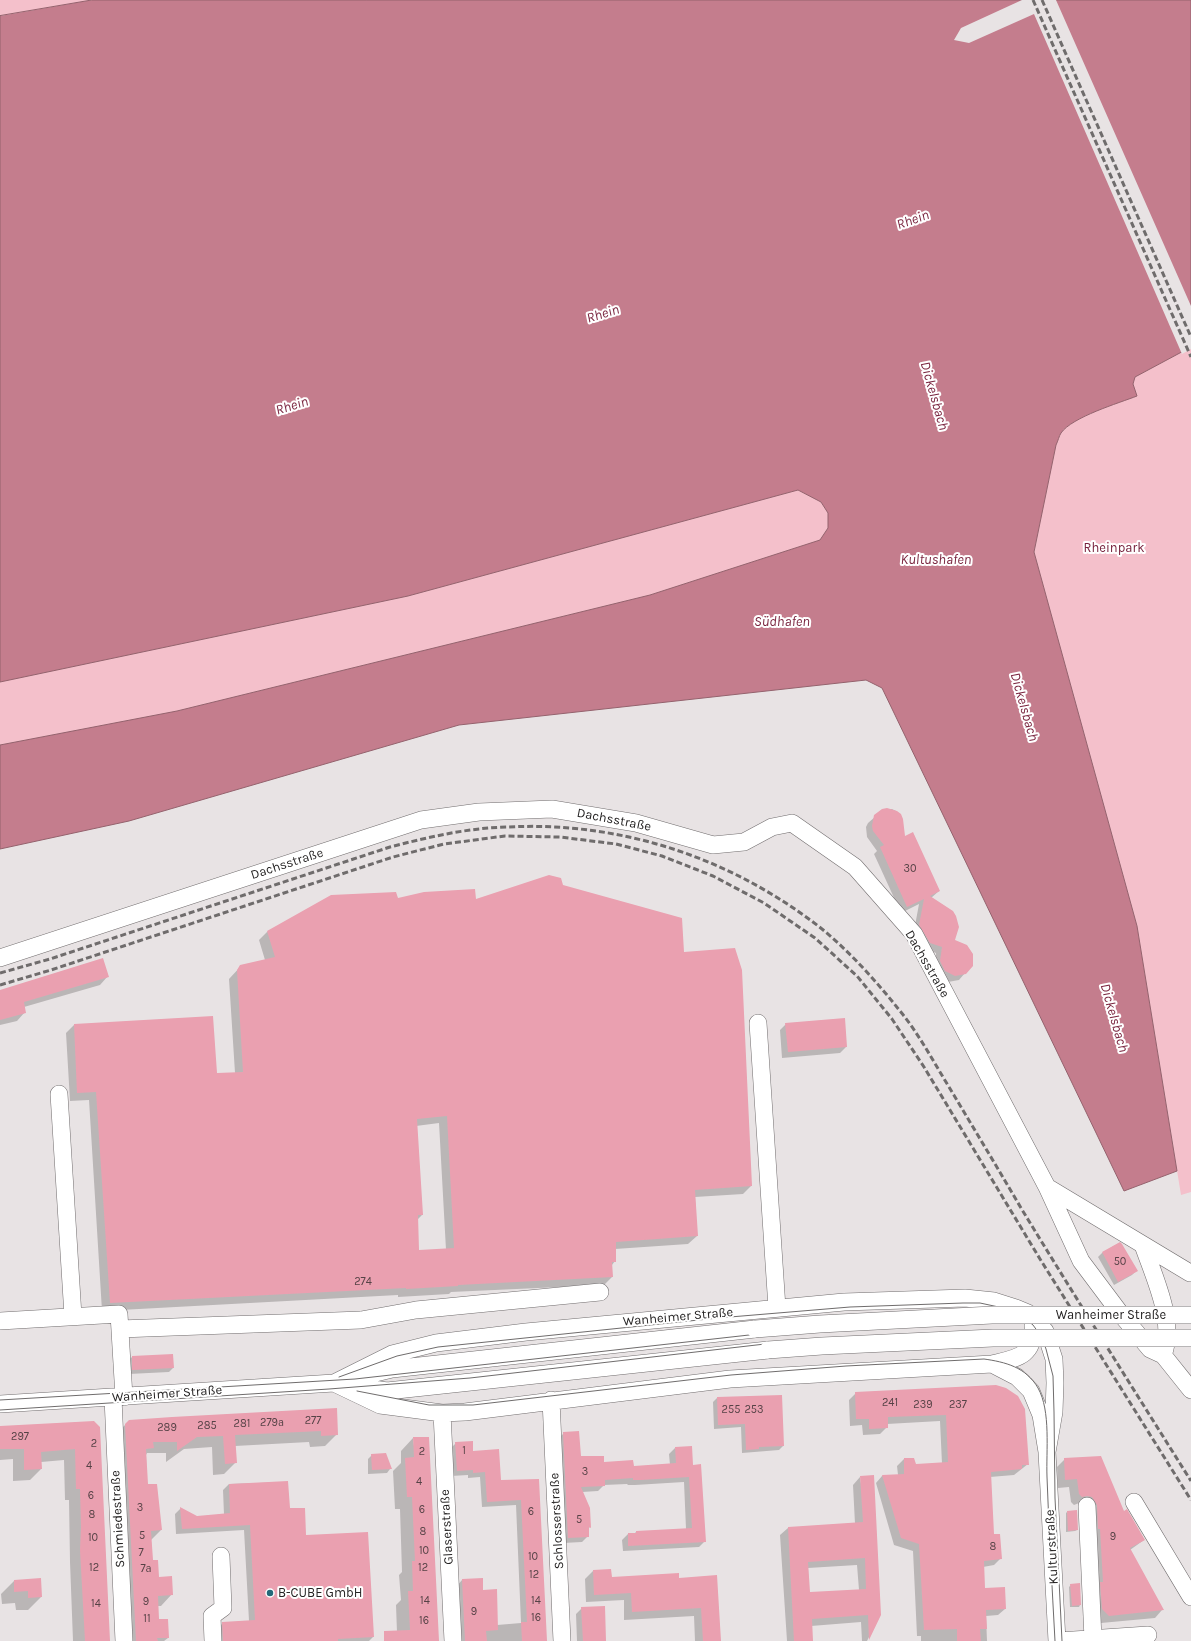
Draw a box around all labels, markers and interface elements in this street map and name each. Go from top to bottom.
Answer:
water label: Rhein [895,207,931,233]
water label: Rhein [585,301,621,327]
water label: Dickelsbach [916,360,952,432]
water label: Rhein [274,393,310,419]
park label: Rheinpark [1084,540,1144,556]
water label: Kultushafen [901,552,971,568]
water label: Südhafen [754,614,810,630]
water label: Dickelsbach [1006,671,1042,743]
street label: Dachsstraße [576,805,652,835]
street label: Dachsstraße [249,845,325,883]
house number: 30 [903,862,917,876]
street label: Dachsstraße [901,927,953,1001]
water label: Dickelsbach [1096,982,1132,1054]
house number: 50 [1114,1255,1126,1269]
house number: 274 [354,1275,372,1289]
street label: Wanheimer Straße [622,1304,734,1330]
street label: Wanheimer Straße [1056,1307,1166,1323]
street label: Wanheimer Straße [111,1382,223,1406]
house number: 241 [882,1396,898,1410]
house number: 239 [913,1398,933,1412]
house number: 237 [949,1398,967,1412]
house number: 255 [722,1403,740,1417]
house number: 253 [744,1403,764,1417]
house number: 277 [305,1414,321,1428]
house number: 279a [260,1416,284,1430]
house number: 281 [234,1417,250,1431]
house number: 285 [197,1419,217,1433]
house number: 289 [157,1421,177,1435]
house number: 297 [11,1430,29,1444]
house number: 2 [91,1437,97,1451]
house number: 1 [462,1444,466,1458]
house number: 2 [419,1445,425,1459]
house number: 4 [86,1459,92,1473]
house number: 3 [582,1465,588,1479]
street label: Schmiedestraße [108,1470,128,1568]
street label: Schlosserstraße [547,1472,567,1570]
house number: 4 [416,1475,422,1489]
house number: 6 [88,1489,94,1503]
street label: Glaserstraße [437,1489,457,1565]
house number: 3 [137,1501,143,1515]
house number: 6 [419,1503,425,1517]
house number: 6 [528,1505,534,1519]
house number: 8 [89,1508,95,1522]
street label: Kulturstraße [1042,1509,1062,1585]
house number: 5 [576,1513,582,1527]
house number: 8 [420,1525,426,1539]
house number: 5 [139,1529,145,1543]
house number: 9 [1110,1530,1116,1544]
house number: 10 [88,1531,98,1545]
house number: 8 [990,1540,996,1554]
house number: 10 [419,1544,429,1558]
house number: 7 [138,1546,144,1560]
house number: 10 [528,1550,538,1564]
house number: 12 [89,1561,99,1575]
house number: 12 [418,1561,428,1575]
house number: 7a [140,1562,152,1576]
house number: 12 [529,1568,539,1582]
place label: B-CUBE GmbH [278,1585,362,1601]
marker: B-CUBE GmbH [265,1588,275,1598]
house number: 14 [420,1594,430,1608]
house number: 14 [531,1594,541,1608]
house number: 9 [143,1595,149,1609]
house number: 14 [91,1597,101,1611]
house number: 9 [471,1605,477,1619]
house number: 16 [531,1611,541,1625]
house number: 11 [143,1612,151,1626]
house number: 16 [419,1614,429,1628]

